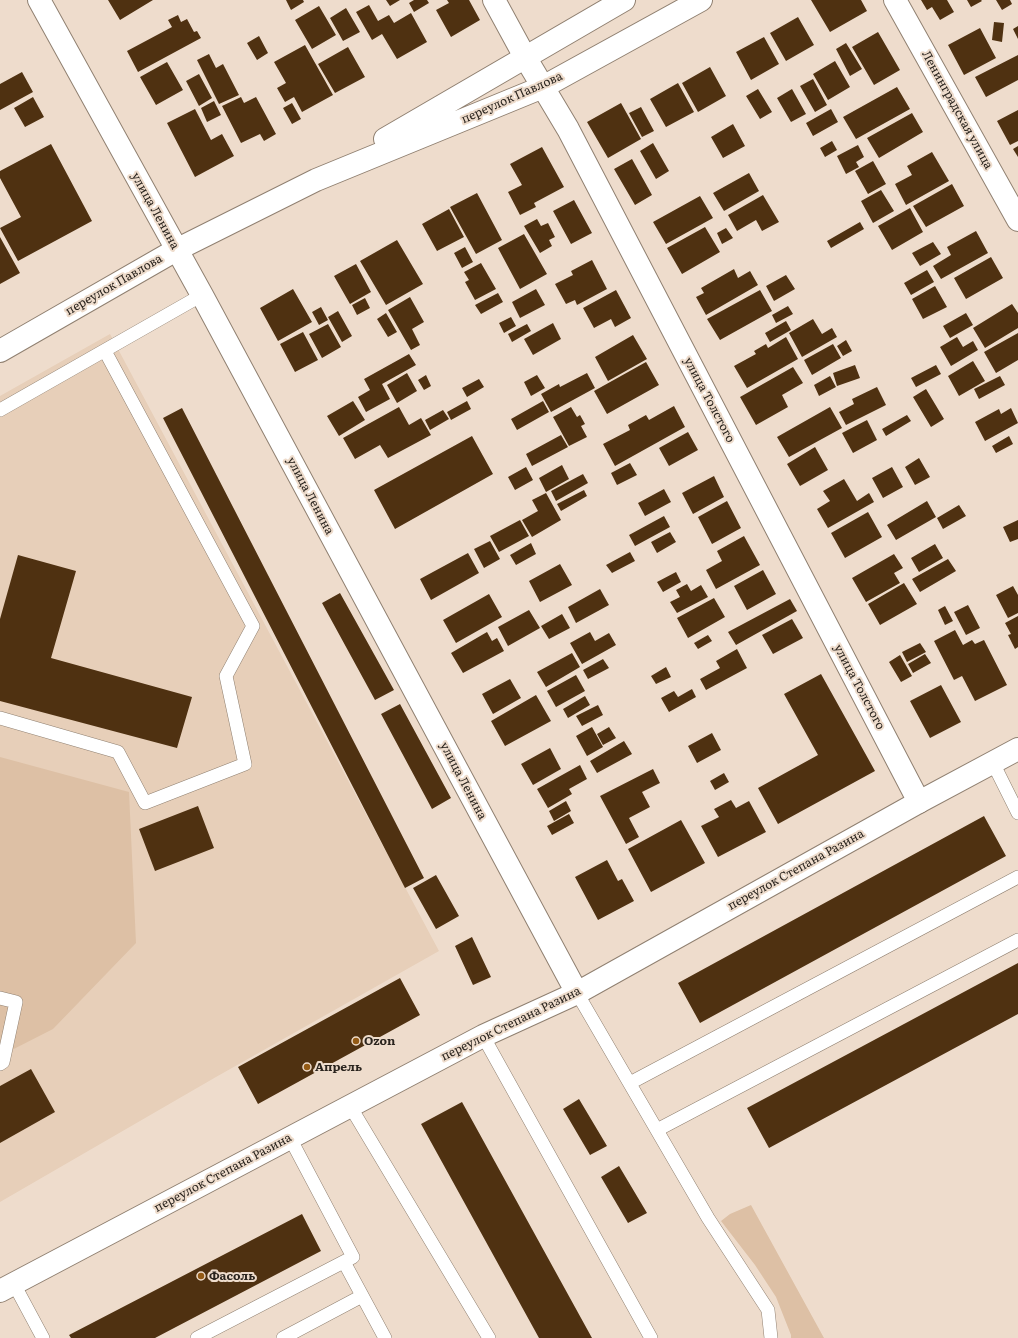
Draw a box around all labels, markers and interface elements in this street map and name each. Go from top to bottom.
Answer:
street label: Ленинградская улица [918,48,996,172]
street label: переулок Павлова [459,69,565,127]
street label: улица Ленина [128,170,182,252]
street label: переулок Павлова [63,251,165,319]
street label: улица Толстого [680,355,738,445]
street label: улица Ленина [284,455,336,537]
street label: улица Толстого [830,642,888,732]
street label: улица Ленина [437,740,489,822]
street label: переулок Степана Разина [725,826,867,914]
street label: переулок Степана Разина [439,984,583,1064]
place label: Ozon [364,1034,395,1048]
marker: Ozon [351,1036,361,1046]
place label: Апрель [315,1060,362,1074]
marker: Апрель [302,1062,312,1072]
street label: переулок Степана Разина [152,1131,294,1215]
place label: Фасоль [209,1269,255,1283]
marker: Фасоль [196,1271,206,1281]

